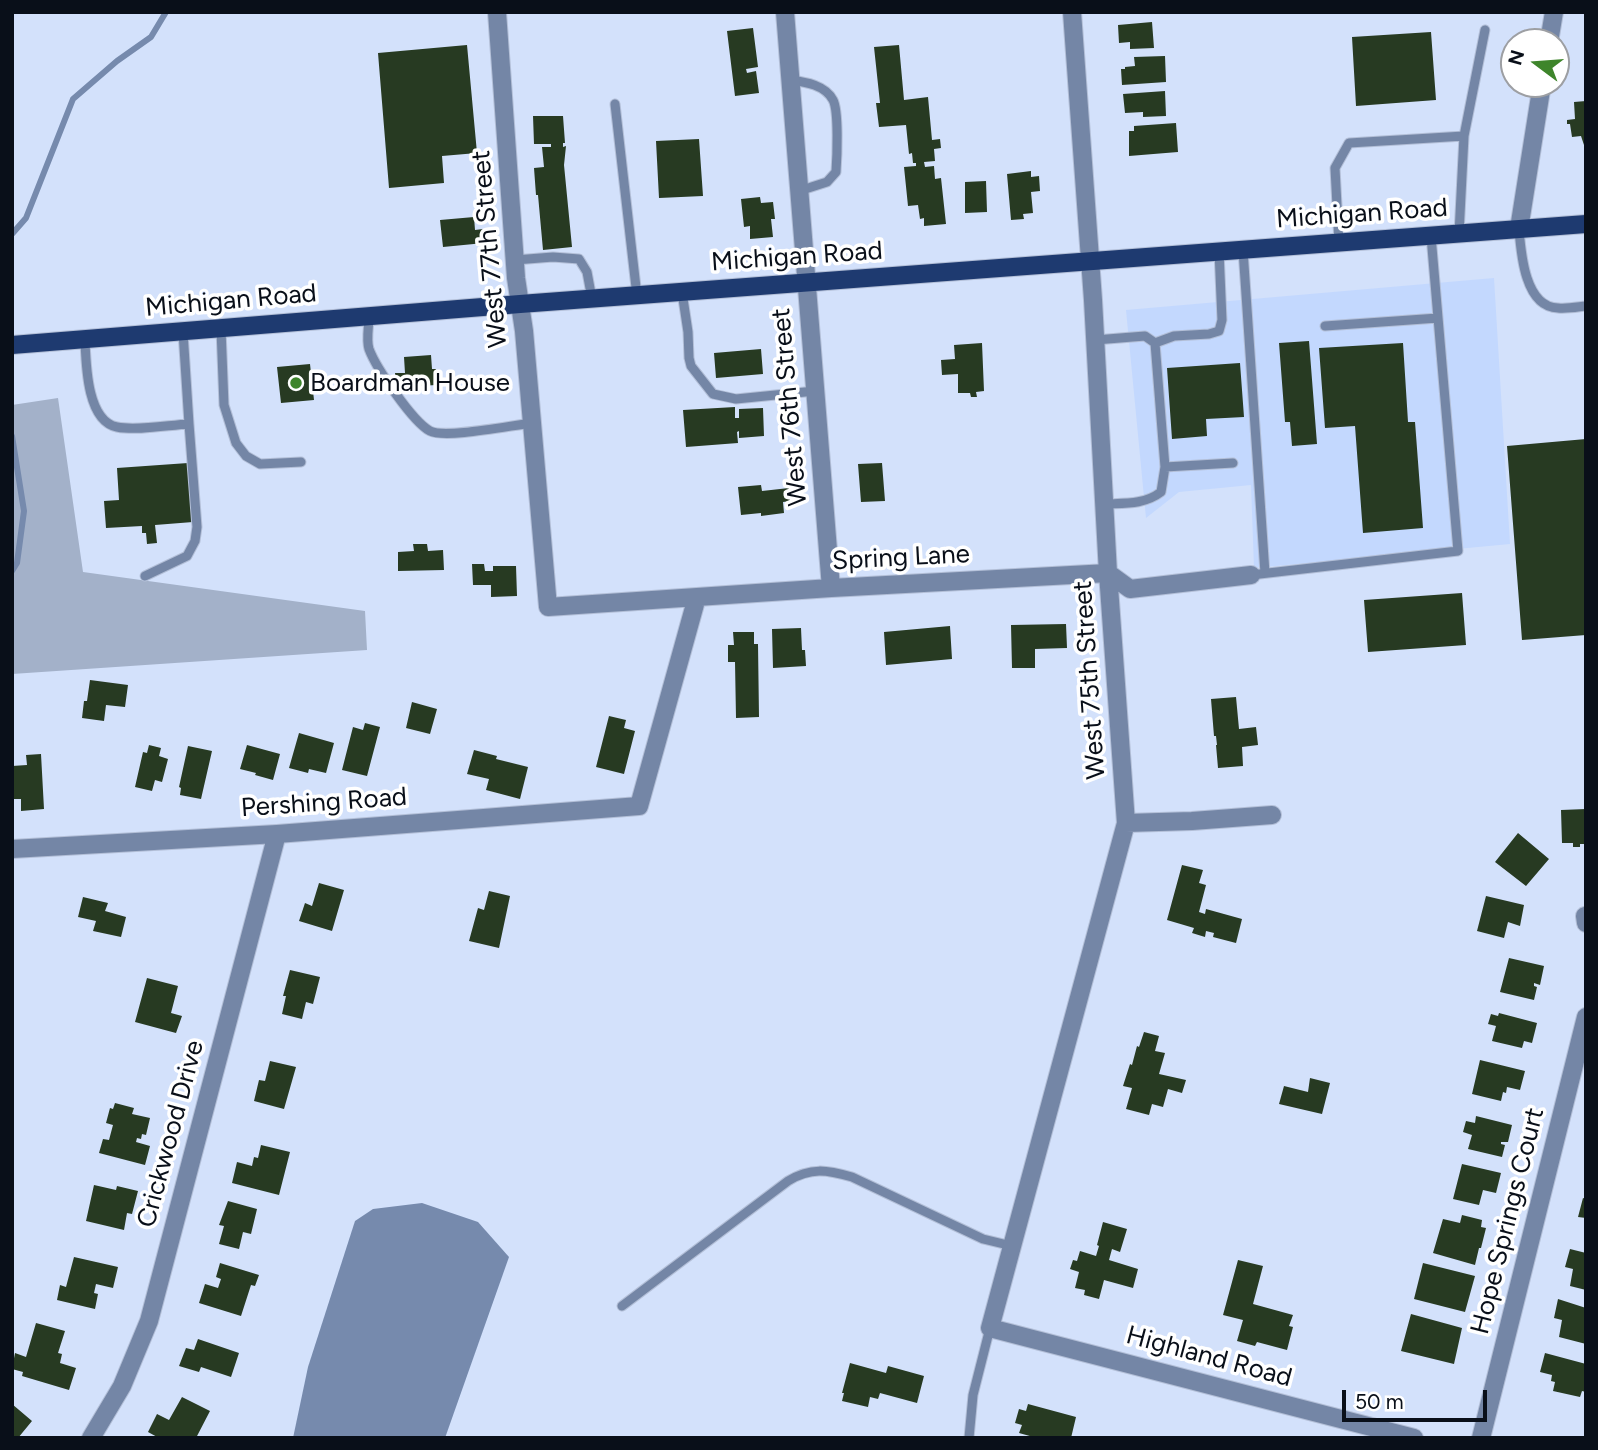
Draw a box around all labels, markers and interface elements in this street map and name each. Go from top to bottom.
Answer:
north arrow [1500,28,1570,98]
text: N [1503,47,1529,68]
street label: West 77th Street [466,149,514,349]
street label: Michigan Road [1275,192,1449,236]
street label: Michigan Road [710,235,884,279]
street label: Michigan Road [144,278,318,324]
street label: West 76th Street [766,307,814,507]
place label: Boardman House [310,367,510,399]
marker: Boardman House [288,375,304,391]
street label: Spring Lane [831,539,971,577]
street label: West 75th Street [1067,580,1113,780]
street label: Pershing Road [240,782,408,824]
street label: Crickwood Drive [131,1037,211,1231]
street label: Hope Springs Court [1465,1105,1551,1337]
street label: Highland Road [1123,1320,1295,1394]
scale bar [1346,1376,1491,1420]
text: 50 m [1355,1389,1404,1414]

